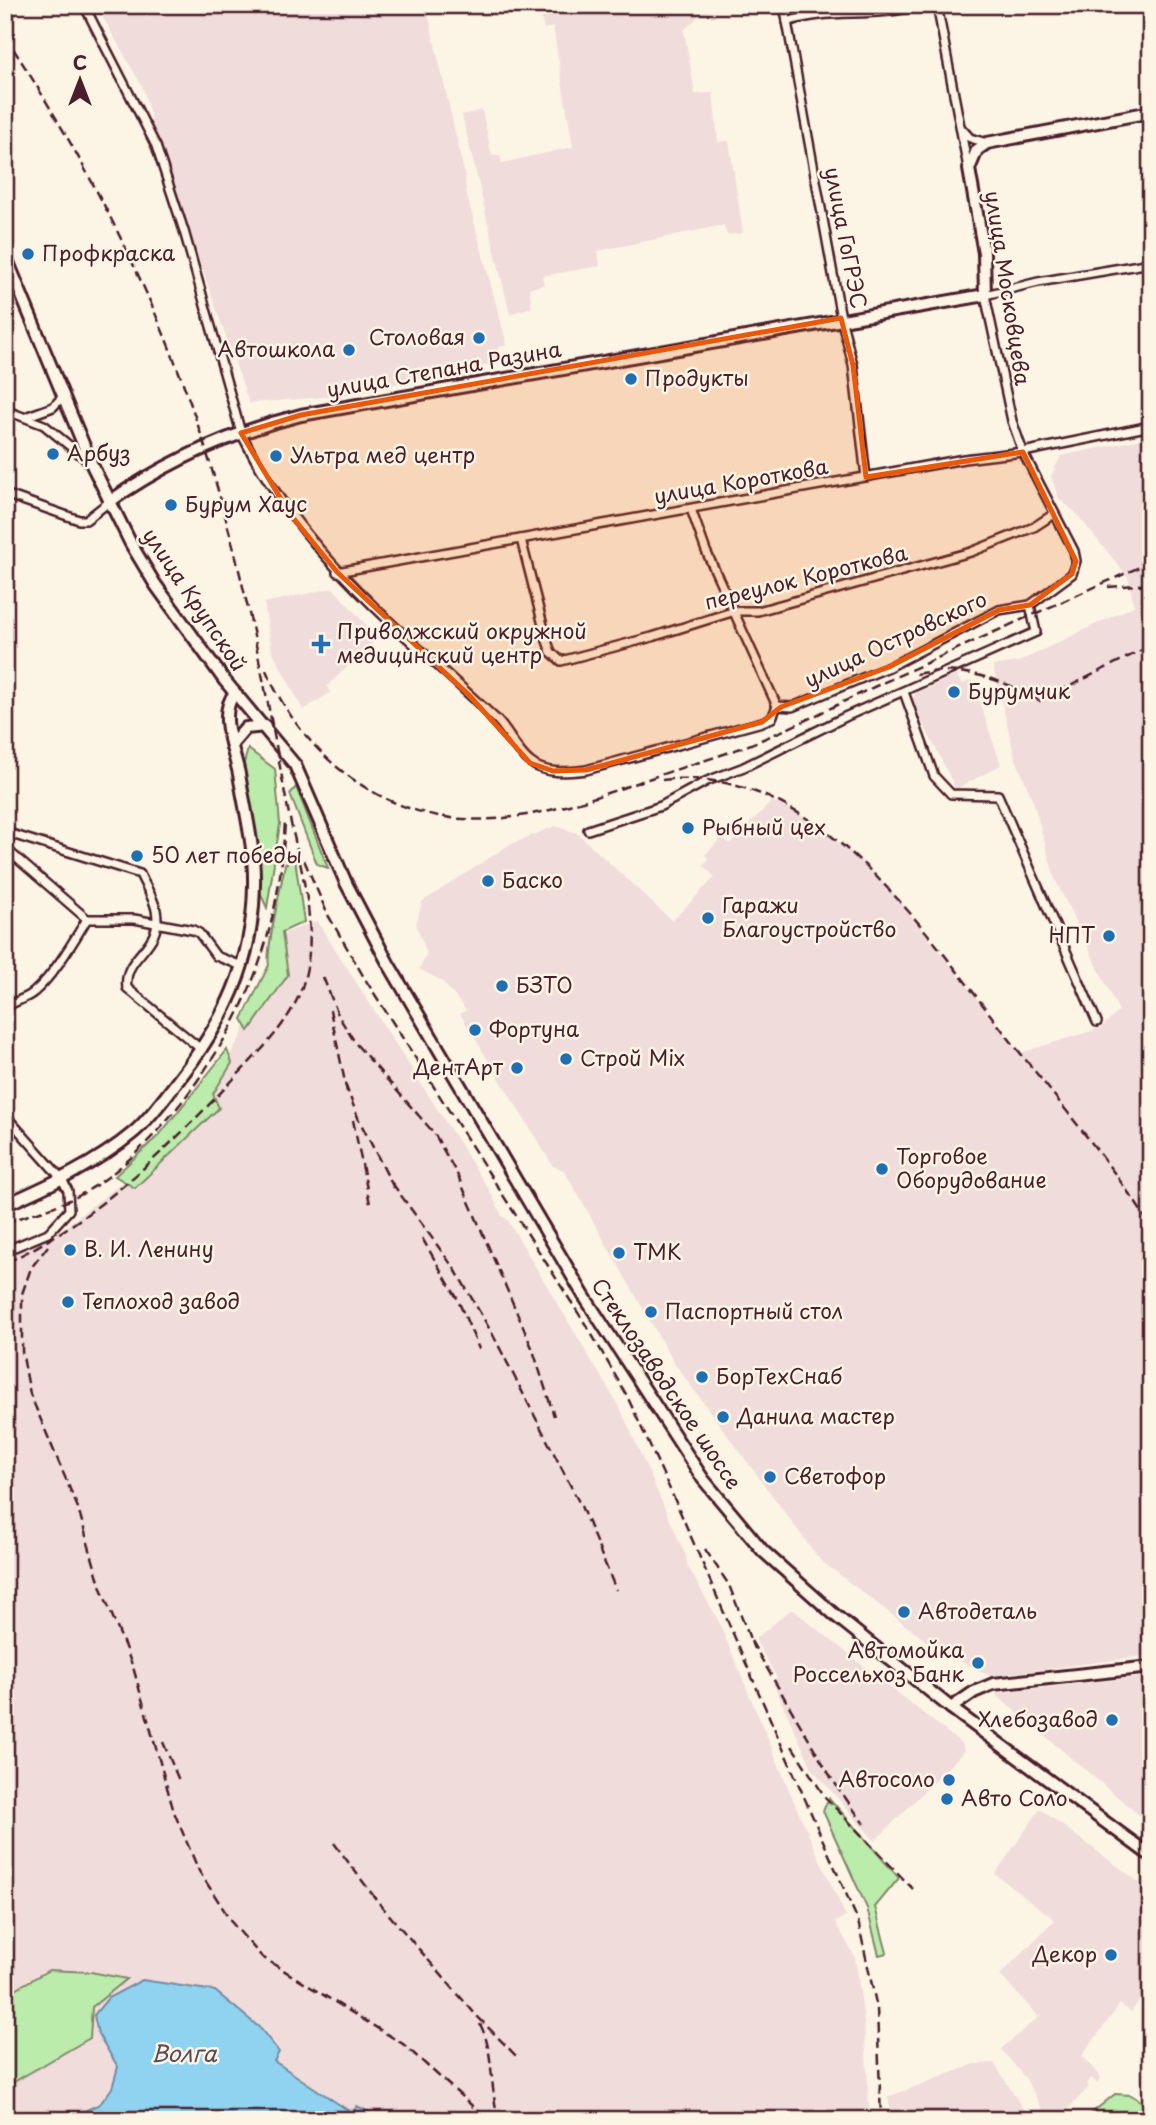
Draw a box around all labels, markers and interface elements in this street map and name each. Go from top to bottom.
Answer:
north arrow [46,46,116,116]
text: С [73,48,87,76]
street label: улица ГоГРЭС [818,164,876,311]
street label: улица Московцева [978,188,1040,387]
place label: Профкраска [42,236,175,268]
marker: Профкраска [20,246,36,262]
place label: Столовая [369,320,465,352]
marker: Столовая [471,330,487,346]
place label: Автошкола [218,332,335,364]
street label: улица Степана Разина [324,332,564,404]
marker: Автошкола [341,342,357,358]
place label: Продукты [645,361,749,393]
marker: Продукты [623,371,639,387]
place label: Арбуз [67,436,131,468]
place label: Ультра мед центр [290,438,475,470]
marker: Арбуз [45,446,61,462]
marker: Ультра мед центр [268,448,284,464]
street label: улица Короткова [651,449,830,511]
place label: Бурум Хаус [185,487,307,519]
marker: Бурум Хаус [163,497,179,513]
street label: улица Крупской [136,521,256,677]
street label: переулок Короткова [701,535,910,617]
street label: улица Островского [799,582,992,695]
place label: Приволжский окружной медицинский центр [337,614,587,670]
marker: Приволжский окружной медицинский центр [311,634,331,654]
place label: Бурумчик [968,674,1071,706]
marker: Бурумчик [946,684,962,700]
place label: Рыбный цех [702,810,826,842]
marker: Рыбный цех [680,820,696,836]
place label: 50 лет победы [151,838,302,870]
marker: 50 лет победы [129,848,145,864]
place label: Баско [502,863,563,895]
marker: Баско [480,873,496,889]
place label: Гаражи Благоустройство [722,888,896,944]
marker: Гаражи Благоустройство [700,910,716,926]
place label: НПТ [1049,918,1096,950]
marker: НПТ [1101,928,1117,944]
place label: БЗТО [516,968,573,1000]
marker: БЗТО [494,978,510,994]
place label: Фортуна [489,1012,579,1044]
marker: Фортуна [467,1022,483,1038]
place label: Строй Mix [580,1041,685,1073]
place label: ДентАрт [413,1050,504,1082]
marker: Строй Mix [558,1051,574,1067]
marker: ДентАрт [509,1060,525,1076]
place label: Торговое Оборудование [896,1139,1047,1195]
marker: Торговое Оборудование [874,1161,890,1177]
place label: В. И. Ленину [84,1232,214,1264]
place label: ТМК [633,1235,682,1267]
marker: В. И. Ленину [62,1242,78,1258]
marker: ТМК [611,1245,627,1261]
street label: Стеклозаводское шоссе [585,1271,751,1495]
place label: Теплоход завод [82,1284,240,1316]
marker: Теплоход завод [60,1294,76,1310]
place label: Паспортный стол [665,1294,843,1326]
marker: Паспортный стол [643,1304,659,1320]
place label: БорТехСнаб [716,1359,842,1391]
marker: БорТехСнаб [694,1369,710,1385]
place label: Данила мастер [736,1399,895,1431]
marker: Данила мастер [715,1409,731,1425]
place label: Светофор [784,1459,886,1491]
marker: Светофор [762,1469,778,1485]
place label: Автодеталь [918,1594,1037,1626]
marker: Автодеталь [896,1604,912,1620]
place label: Автомойка Россельхоз Банк [793,1633,965,1689]
marker: Автомойка Россельхоз Банк [970,1655,986,1671]
place label: Хлебозавод [978,1702,1098,1734]
marker: Хлебозавод [1104,1712,1120,1728]
place label: Автосоло [838,1762,935,1794]
marker: Автосоло [941,1772,957,1788]
place label: Авто Соло [961,1781,1068,1813]
marker: Авто Соло [939,1791,955,1807]
place label: Декор [1032,1937,1097,1969]
marker: Декор [1103,1947,1119,1963]
water label: Волга [151,2035,217,2070]

